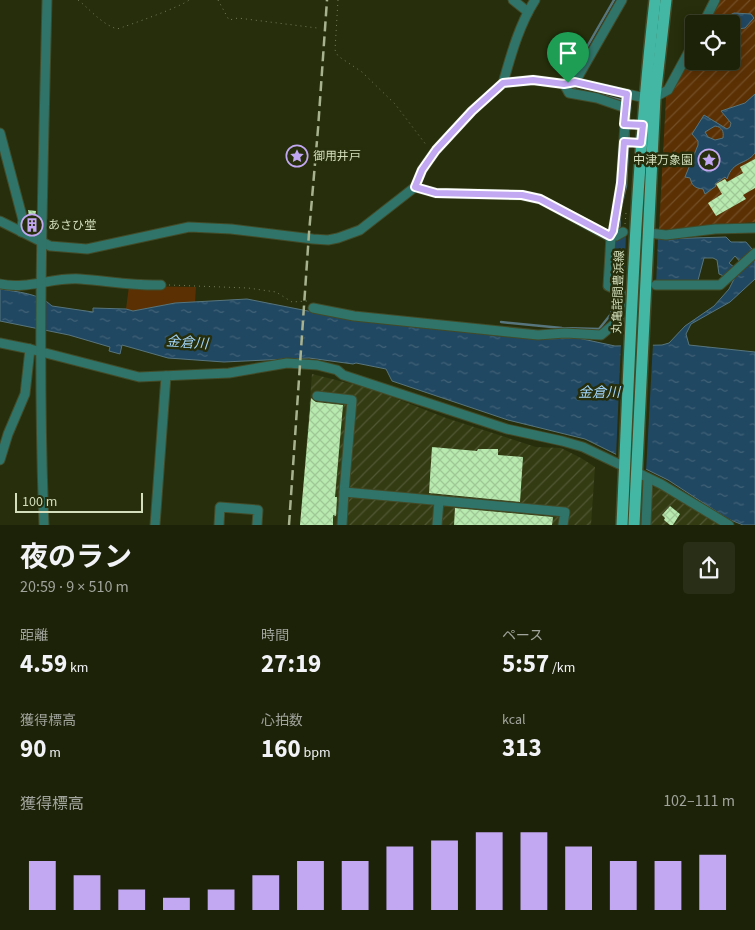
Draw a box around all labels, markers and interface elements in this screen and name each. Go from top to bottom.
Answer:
map controls [685,15,740,70]
button: locate [685,15,740,70]
pin [547,32,589,83]
icon: arrive [554,39,582,67]
place icon: 御用井戸 [285,144,309,168]
place label: 御用井戸 [313,148,361,165]
place icon: 中津万象園 [697,148,721,172]
place label: 中津万象園 [633,152,693,169]
building icon: あさひ堂 [20,213,44,237]
place label: あさひ堂 [48,217,96,234]
street label: 丸亀詫間豊浜線 [609,250,628,334]
water label: 金倉川 [165,332,211,355]
water label: 金倉川 [578,383,622,403]
scale bar [15,490,142,513]
text: 100 m [22,492,57,512]
text: 夜のラン [20,537,132,577]
button: share [683,542,735,594]
text: 20:59 · 9 × 510 m [20,576,129,598]
text: 距離 [20,626,48,646]
text: 時間 [261,626,289,646]
text: ペース [502,626,543,646]
text: 4.59 [20,646,67,682]
text: 27:19 [261,646,321,682]
text: 5:57 [502,646,549,682]
text: km [67,658,88,678]
text: /km [549,658,575,678]
text: kcal [502,710,526,730]
text: 獲得標高 [20,711,76,731]
text: 心拍数 [261,711,303,731]
text: 313 [502,730,542,766]
text: 90 [20,731,46,767]
text: 160 [261,731,301,767]
text: m [46,743,61,763]
text: bpm [301,743,331,763]
text: 102–111 m [663,790,735,812]
text: 獲得標高 [20,793,84,815]

